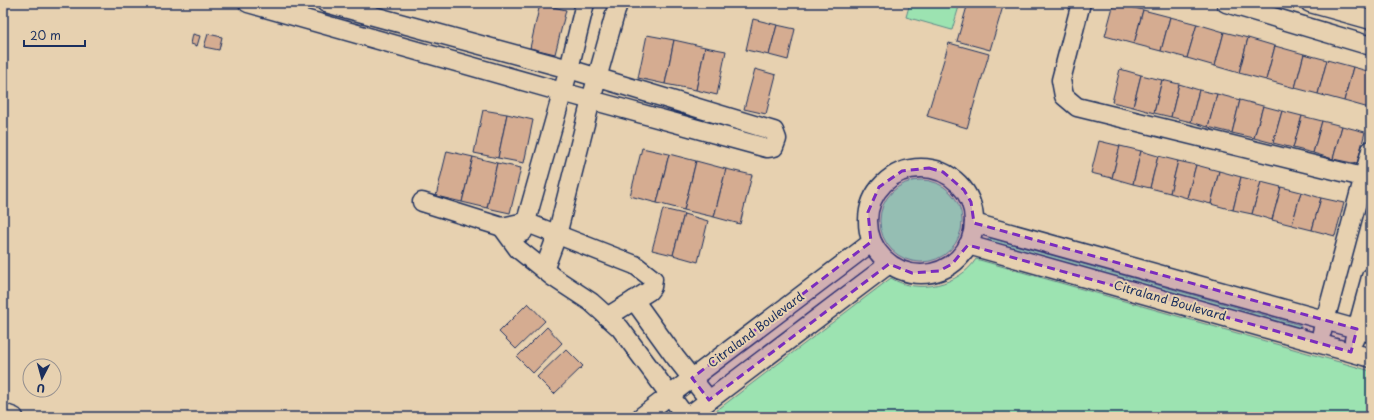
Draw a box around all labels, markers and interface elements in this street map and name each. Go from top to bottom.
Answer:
scale bar [24,22,85,48]
text: 20 m [30,26,61,44]
street label: Citraland Boulevard [1112,275,1229,325]
street label: Citraland Boulevard [704,287,808,371]
north arrow [22,358,62,398]
text: U [36,380,46,397]

